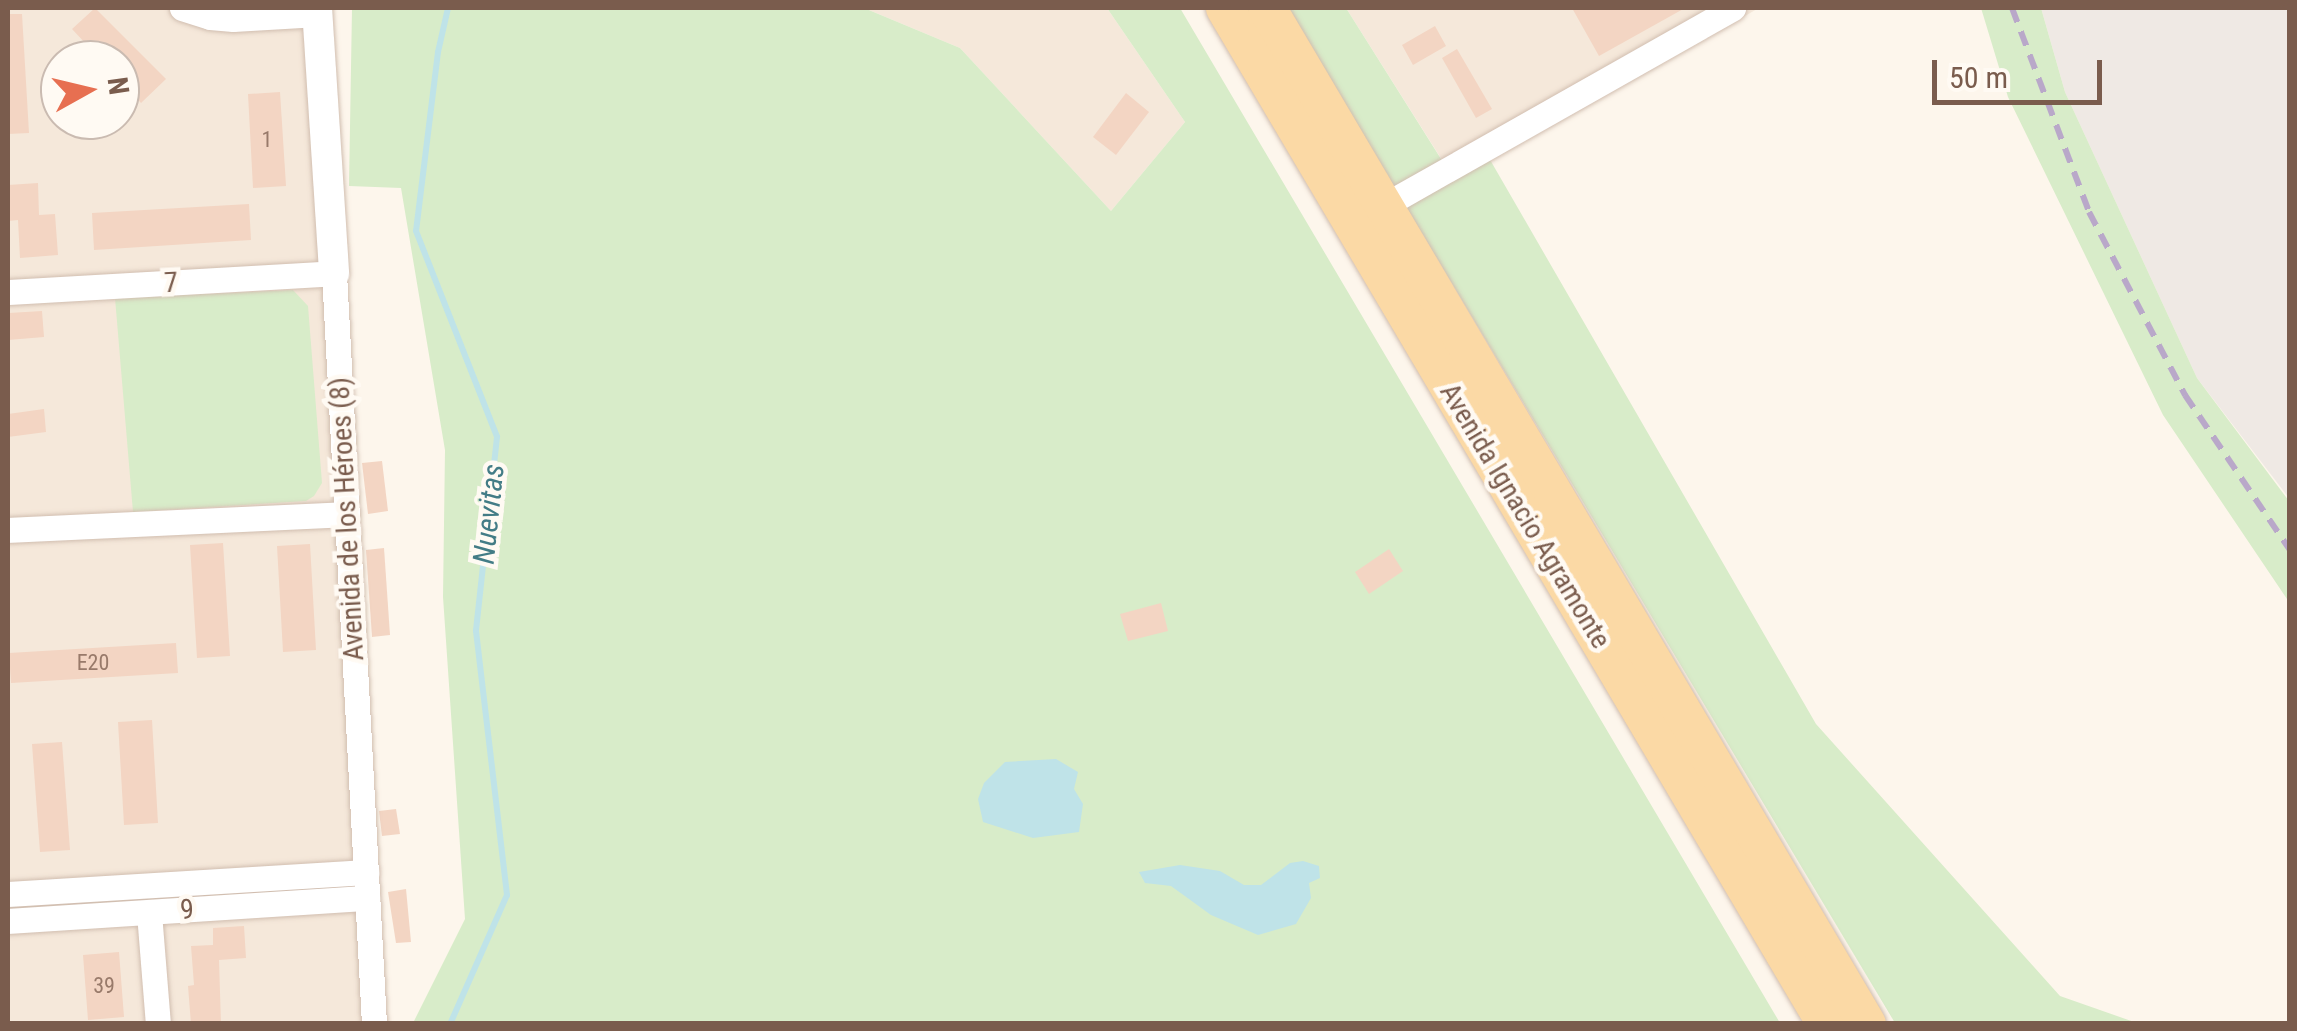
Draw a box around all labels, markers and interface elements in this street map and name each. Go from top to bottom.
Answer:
north arrow [40,40,140,140]
scale bar [1937,40,2107,102]
text: 50 m [1949,60,2008,95]
text: N [101,75,136,97]
house number: 1 [262,127,272,153]
street label: 7 [163,266,179,300]
street label: Avenida de los Héroes (8) [323,376,371,662]
street label: Avenida Ignacio Agramonte [1433,377,1617,655]
water label: Nuevitas [466,462,512,566]
house number: E20 [77,650,109,676]
street label: 9 [179,893,195,927]
house number: 39 [93,973,115,999]

